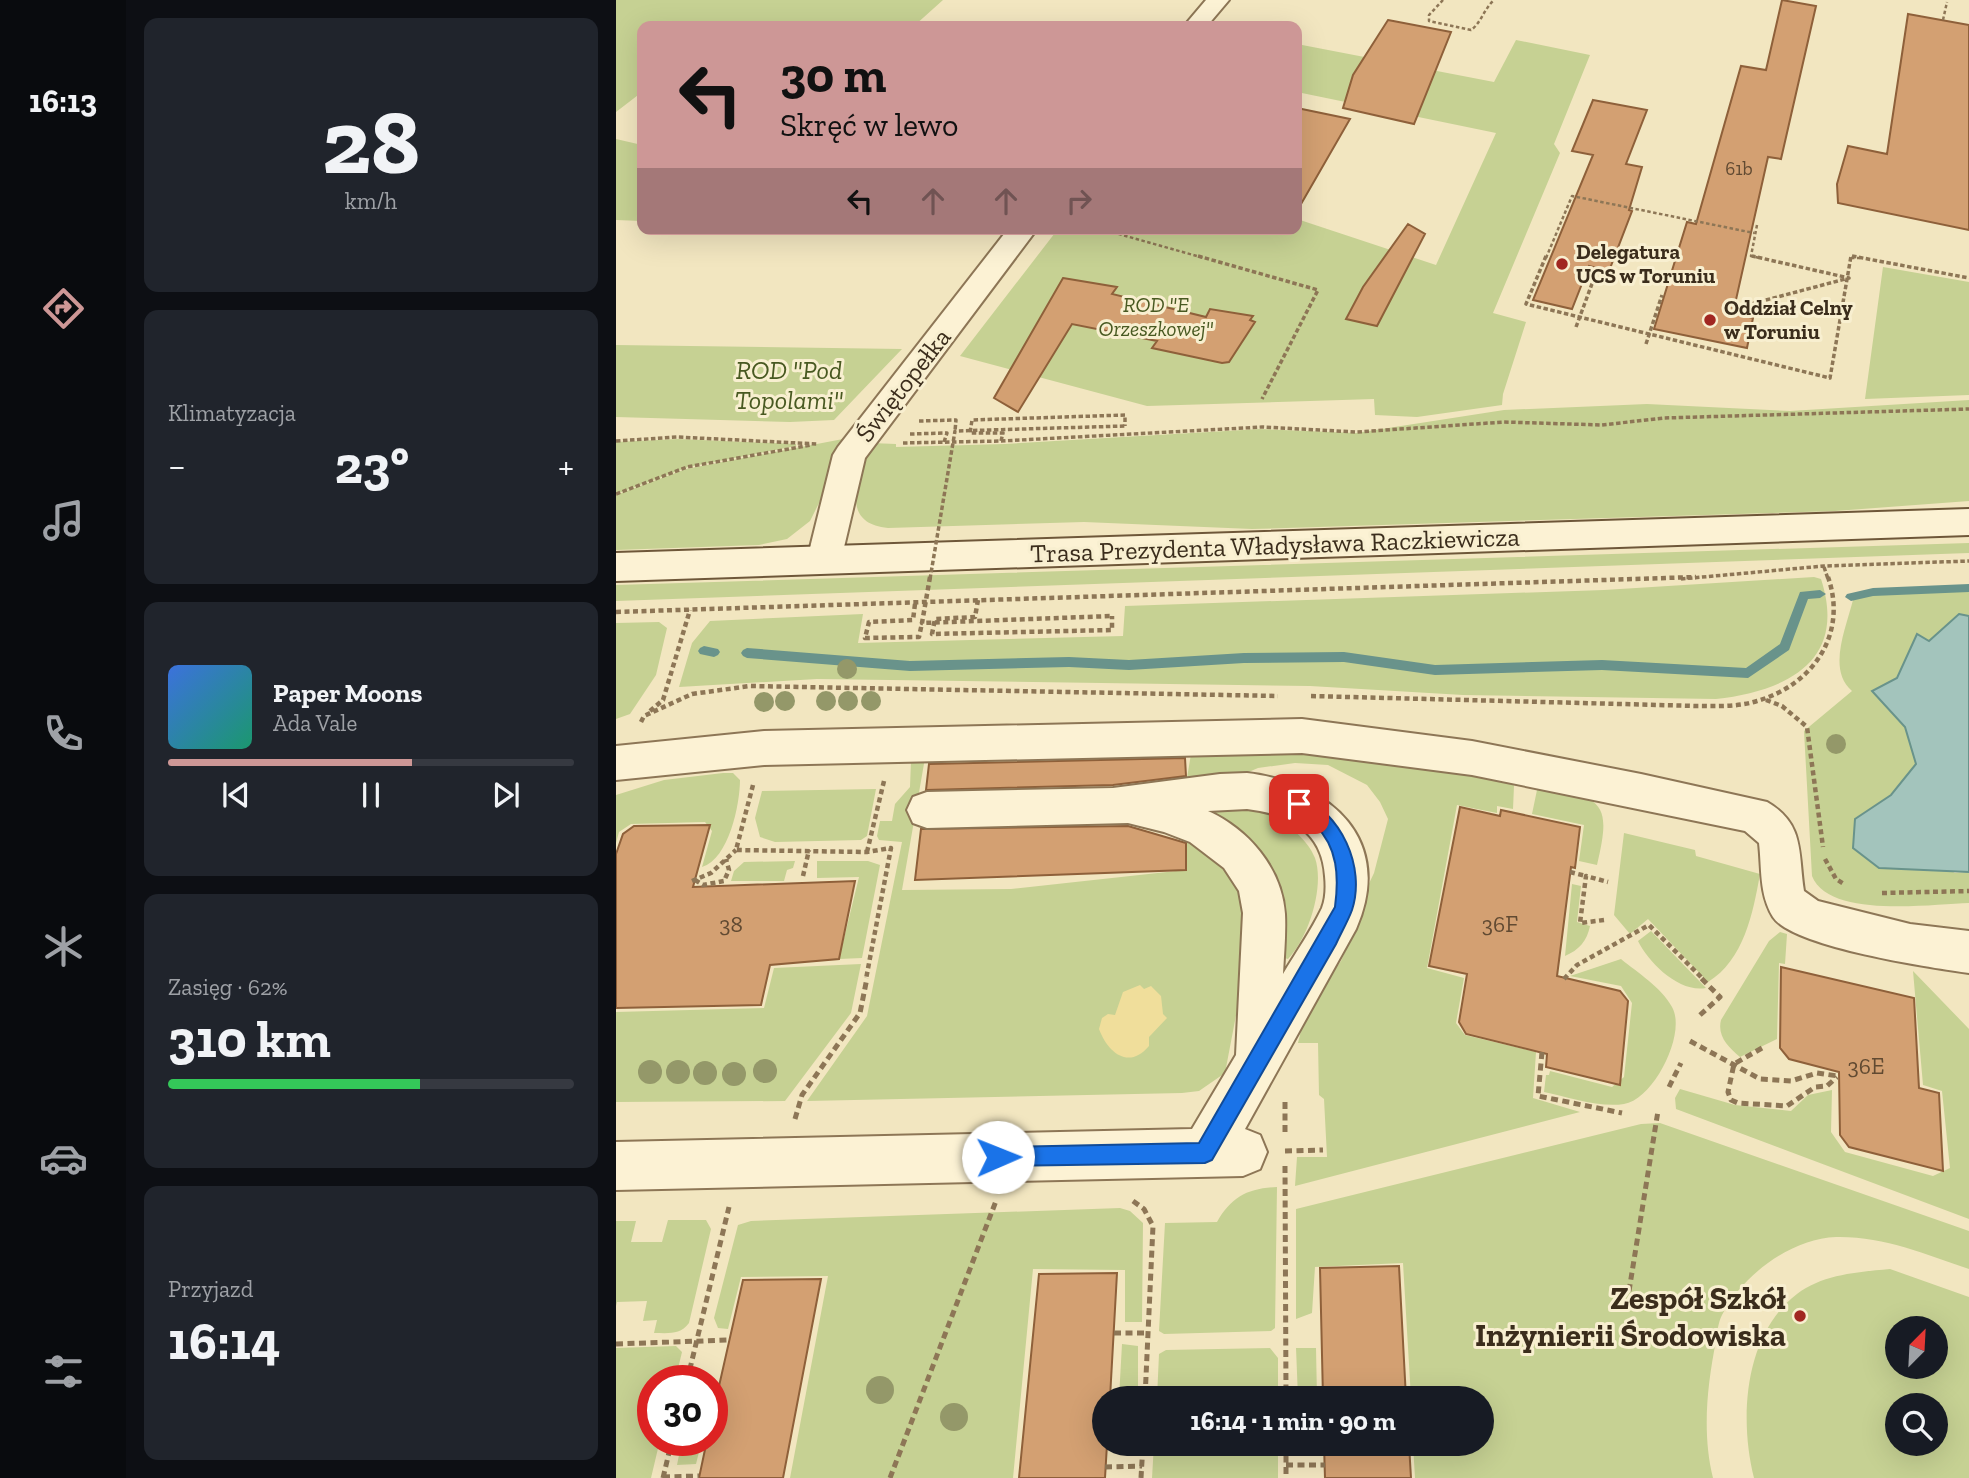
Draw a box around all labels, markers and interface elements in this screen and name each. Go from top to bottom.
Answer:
text: 30 m [780,46,886,105]
icon: left [665,49,756,140]
text: 16:13 [29,82,97,120]
text: 28 [322,87,420,196]
text: Skręć w lewo [780,106,958,144]
house number: 61b [1725,157,1753,180]
icon: left [841,182,879,220]
icon: ahead [914,182,952,220]
icon: ahead [987,182,1025,220]
icon: right [1060,182,1098,220]
text: km/h [345,187,397,215]
place label: Delegatura UCS w Toruniu [1576,239,1715,288]
marker: Delegatura UCS w Toruniu [1554,256,1570,272]
icon: directions [39,284,88,333]
park label: ROD "E Orzeszkowej" [1099,292,1214,341]
place label: Oddział Celny w Toruniu [1724,295,1853,344]
marker: Oddział Celny w Toruniu [1702,312,1718,328]
street label: Świętopełka [849,321,958,448]
park label: ROD "Pod Topolami" [735,354,843,416]
text: Klimatyzacja [168,399,296,427]
text: 23° [335,434,409,496]
text: − [168,443,186,489]
text: + [558,443,574,489]
icon: music [39,496,88,545]
street label: Trasa Prezydenta Władysława Raczkiewicza [1030,520,1521,570]
text: Paper Moons [273,677,422,709]
icon: phone [39,709,88,758]
text: Ada Vale [273,709,357,737]
pin [1269,774,1329,834]
icon: previous [217,776,255,814]
icon: pause [352,776,390,814]
icon: next [487,776,525,814]
icon: arrive [1280,785,1318,823]
house number: 38 [719,910,743,938]
house number: 36F [1482,910,1518,938]
icon: climate [39,922,88,971]
text: Zasięg · 62% [168,973,288,1001]
text: 310 km [168,1008,331,1070]
house number: 36E [1848,1052,1884,1080]
position arrow [961,1120,1035,1194]
icon: car [39,1134,88,1183]
text: Przyjazd [168,1275,253,1303]
place label: Zespół Szkół Inżynierii Środowiska [1475,1279,1786,1354]
marker: Zespół Szkół Inżynierii Środowiska [1792,1308,1808,1324]
text: 16:14 [168,1310,280,1372]
north arrow [1885,1316,1948,1379]
map controls [1885,1316,1948,1456]
icon: filters [39,1347,88,1396]
speed limit sign: 30 [637,1365,728,1456]
button: search [1885,1393,1948,1456]
text: 16:14 · 1 min · 90 m [1190,1405,1396,1437]

